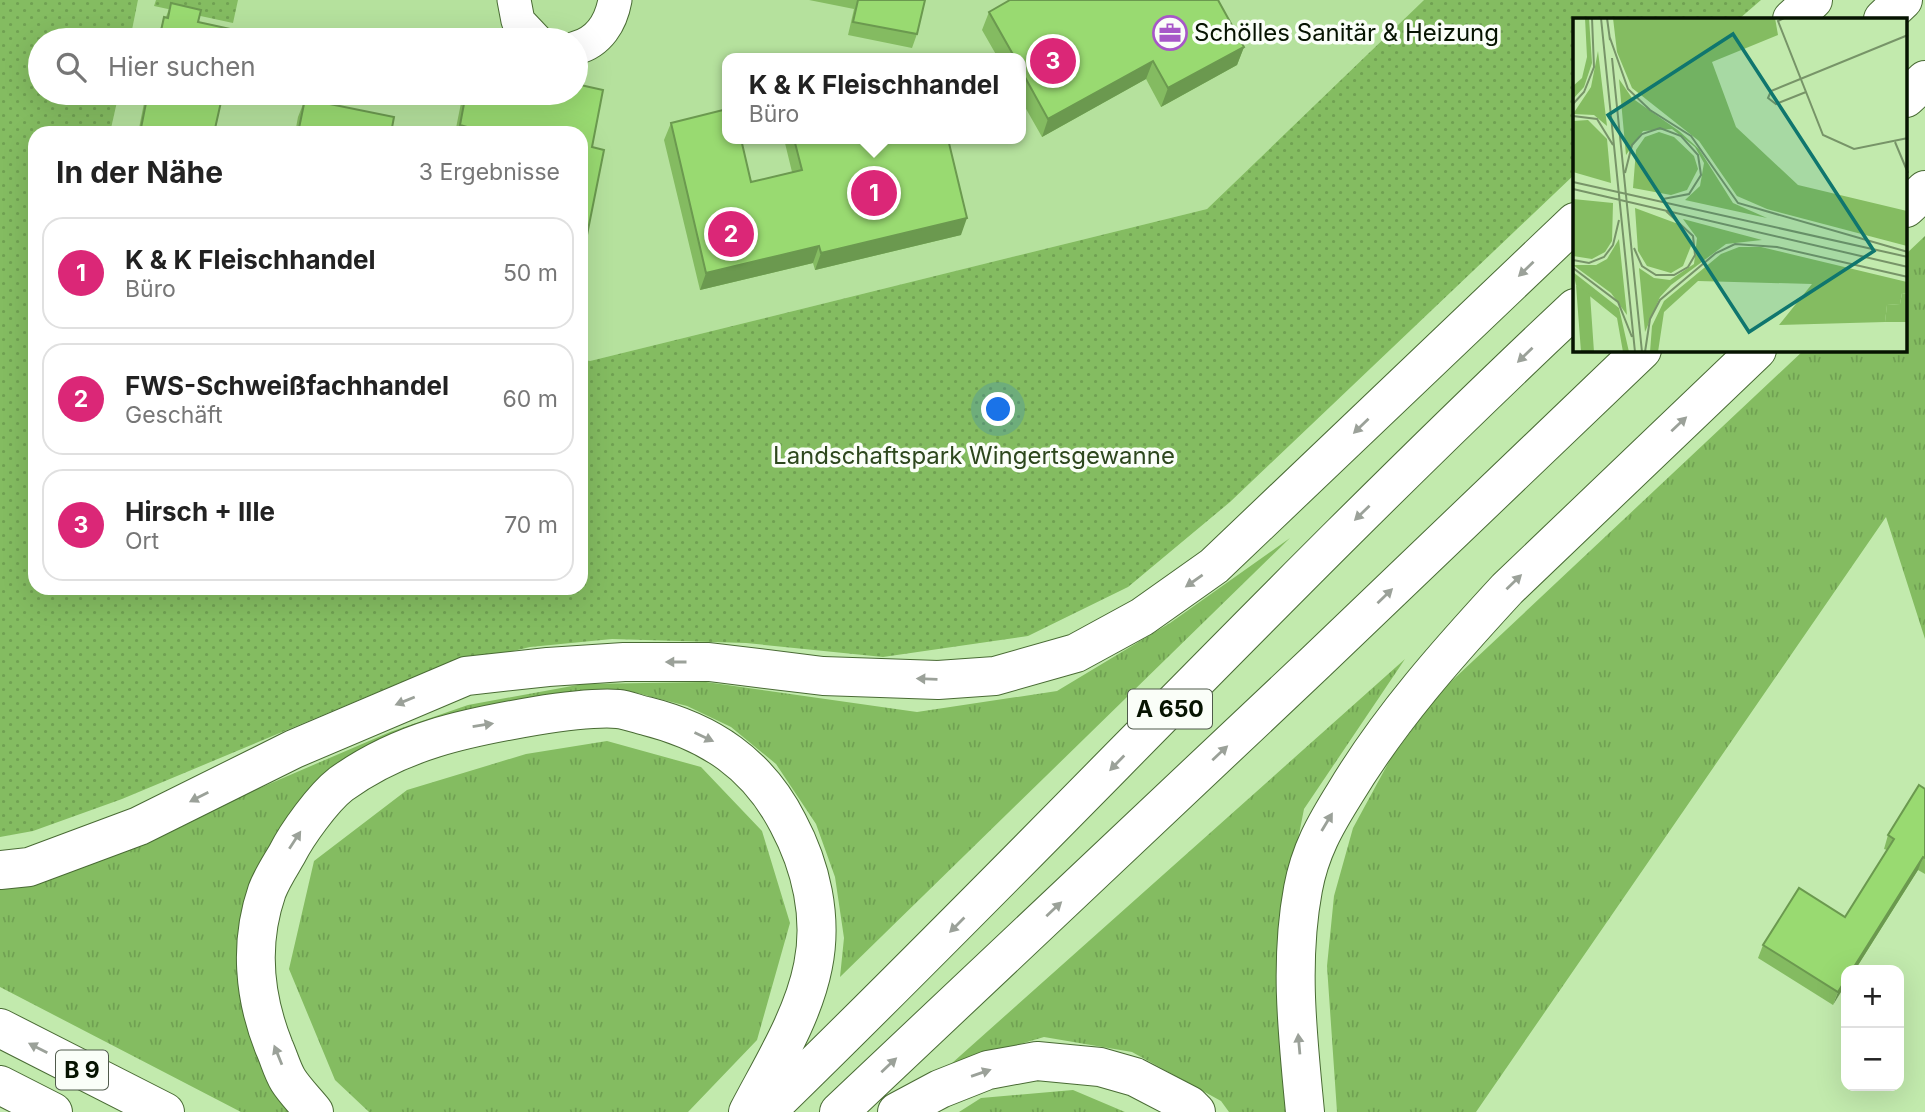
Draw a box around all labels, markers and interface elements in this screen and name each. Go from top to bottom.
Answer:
office icon: Schölles Sanitär & Heizung [1151,14,1189,52]
place label: Schölles Sanitär & Heizung [1194,18,1499,47]
inset map [1573,18,1908,352]
search box [28,28,588,105]
pin: 3 [1030,35,1076,87]
icon: search [52,48,90,86]
text: Hier suchen [108,51,256,82]
popup [722,53,1026,144]
text: K & K Fleischhandel [749,69,999,100]
text: Büro [749,100,799,128]
text: In der Nähe [56,154,223,190]
text: 3 Ergebnisse [419,158,560,186]
pin: 1 [851,167,897,219]
pin: 2 [708,208,754,260]
text: K & K Fleischhandel [125,244,376,275]
text: 1 [76,259,86,287]
text: 50 m [503,259,558,287]
one-way arrow [1517,261,1534,278]
text: Büro [125,275,176,303]
one-way arrow [1517,346,1534,363]
text: FWS-Schweißfachhandel [125,370,449,401]
text: 2 [74,385,88,413]
text: 60 m [503,385,558,413]
your location [981,392,1015,426]
text: Geschäft [125,401,223,429]
one-way arrow [1670,417,1687,433]
one-way arrow [1353,418,1370,434]
park label: Landschaftspark Wingertsgewanne [773,441,1175,470]
text: Hirsch + Ille [125,496,275,527]
one-way arrow [1354,505,1371,522]
text: 3 [74,511,88,539]
text: 70 m [504,511,558,539]
text: Ort [125,527,159,555]
one-way arrow [1185,573,1203,587]
one-way arrow [1506,573,1523,590]
one-way arrow [1376,589,1393,605]
one-way arrow [665,656,687,668]
one-way arrow [916,674,938,685]
road number: A 650 [1128,690,1212,729]
one-way arrow [394,695,415,706]
one-way arrow [472,719,494,730]
one-way arrow [694,732,714,743]
one-way arrow [1211,745,1228,761]
one-way arrow [1110,754,1126,771]
one-way arrow [189,791,209,802]
one-way arrow [1321,812,1333,832]
one-way arrow [289,830,302,850]
one-way arrow [1046,901,1063,917]
one-way arrow [949,916,966,933]
map controls [1841,965,1904,1091]
button: + [1841,965,1904,1028]
button: − [1841,1028,1904,1091]
one-way arrow [1293,1033,1304,1055]
one-way arrow [28,1042,48,1054]
one-way arrow [272,1045,283,1066]
road number: B 9 [56,1050,108,1090]
one-way arrow [880,1058,897,1074]
one-way arrow [970,1067,991,1078]

